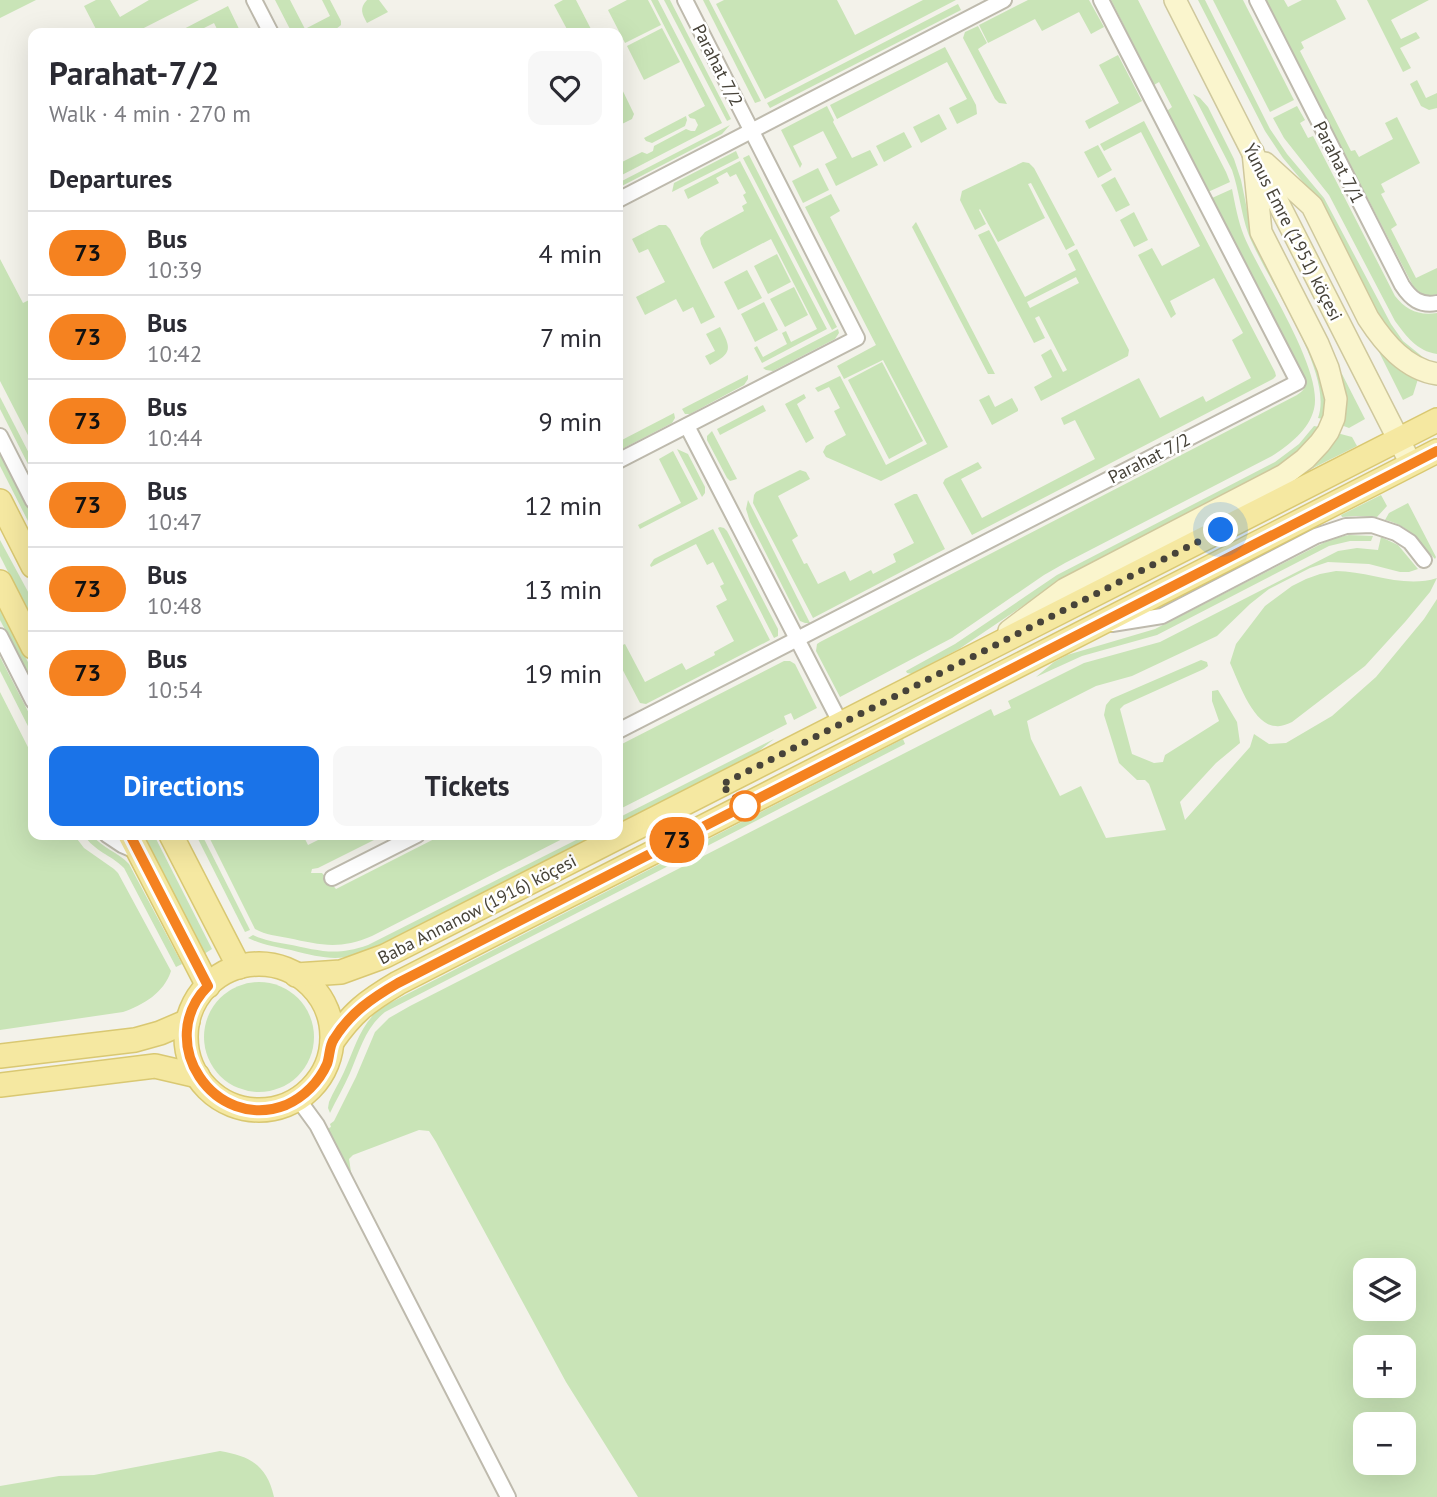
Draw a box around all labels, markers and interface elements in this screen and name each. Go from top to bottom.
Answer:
street label: Parahat 7/2 [688,20,748,110]
text: Parahat-7/2 [49,51,219,94]
button: heart [528,51,602,125]
text: Walk · 4 min · 270 m [49,99,251,128]
street label: Parahat 7/1 [1309,117,1369,207]
street label: Ýunus Emre (1951) köçesi [1238,139,1348,325]
text: Departures [49,162,172,195]
text: Bus [147,222,187,255]
text: 73 [74,237,101,268]
text: 4 min [539,237,602,270]
text: 10:39 [147,255,202,284]
text: Bus [147,306,187,339]
text: 73 [74,321,101,352]
text: 7 min [540,321,602,354]
text: 10:42 [147,339,202,368]
text: Bus [147,390,187,423]
text: 73 [74,405,101,436]
text: 9 min [539,405,602,438]
text: 10:44 [147,423,202,452]
street label: Parahat 7/2 [1104,428,1194,488]
text: Bus [147,474,187,507]
text: 73 [74,489,101,520]
text: 12 min [524,489,602,522]
text: 10:47 [147,507,202,536]
your location [1203,512,1238,547]
text: Bus [147,558,187,591]
text: 73 [74,573,101,604]
text: 13 min [524,573,602,606]
text: 10:48 [147,591,202,620]
text: Bus [147,642,187,675]
text: 73 [74,657,101,688]
text: 19 min [524,657,602,690]
text: 10:54 [147,675,202,704]
button: Directions [49,746,319,826]
button: Tickets [333,746,602,826]
unlabelled marker [730,791,760,821]
line badge: 73 [646,817,708,863]
text: 73 [663,824,691,855]
street label: Baba Annanow (1916) köçesi [374,849,580,969]
map controls [1353,1258,1416,1475]
button: layers [1353,1258,1416,1321]
button: + [1353,1335,1416,1398]
button: − [1353,1412,1416,1475]

